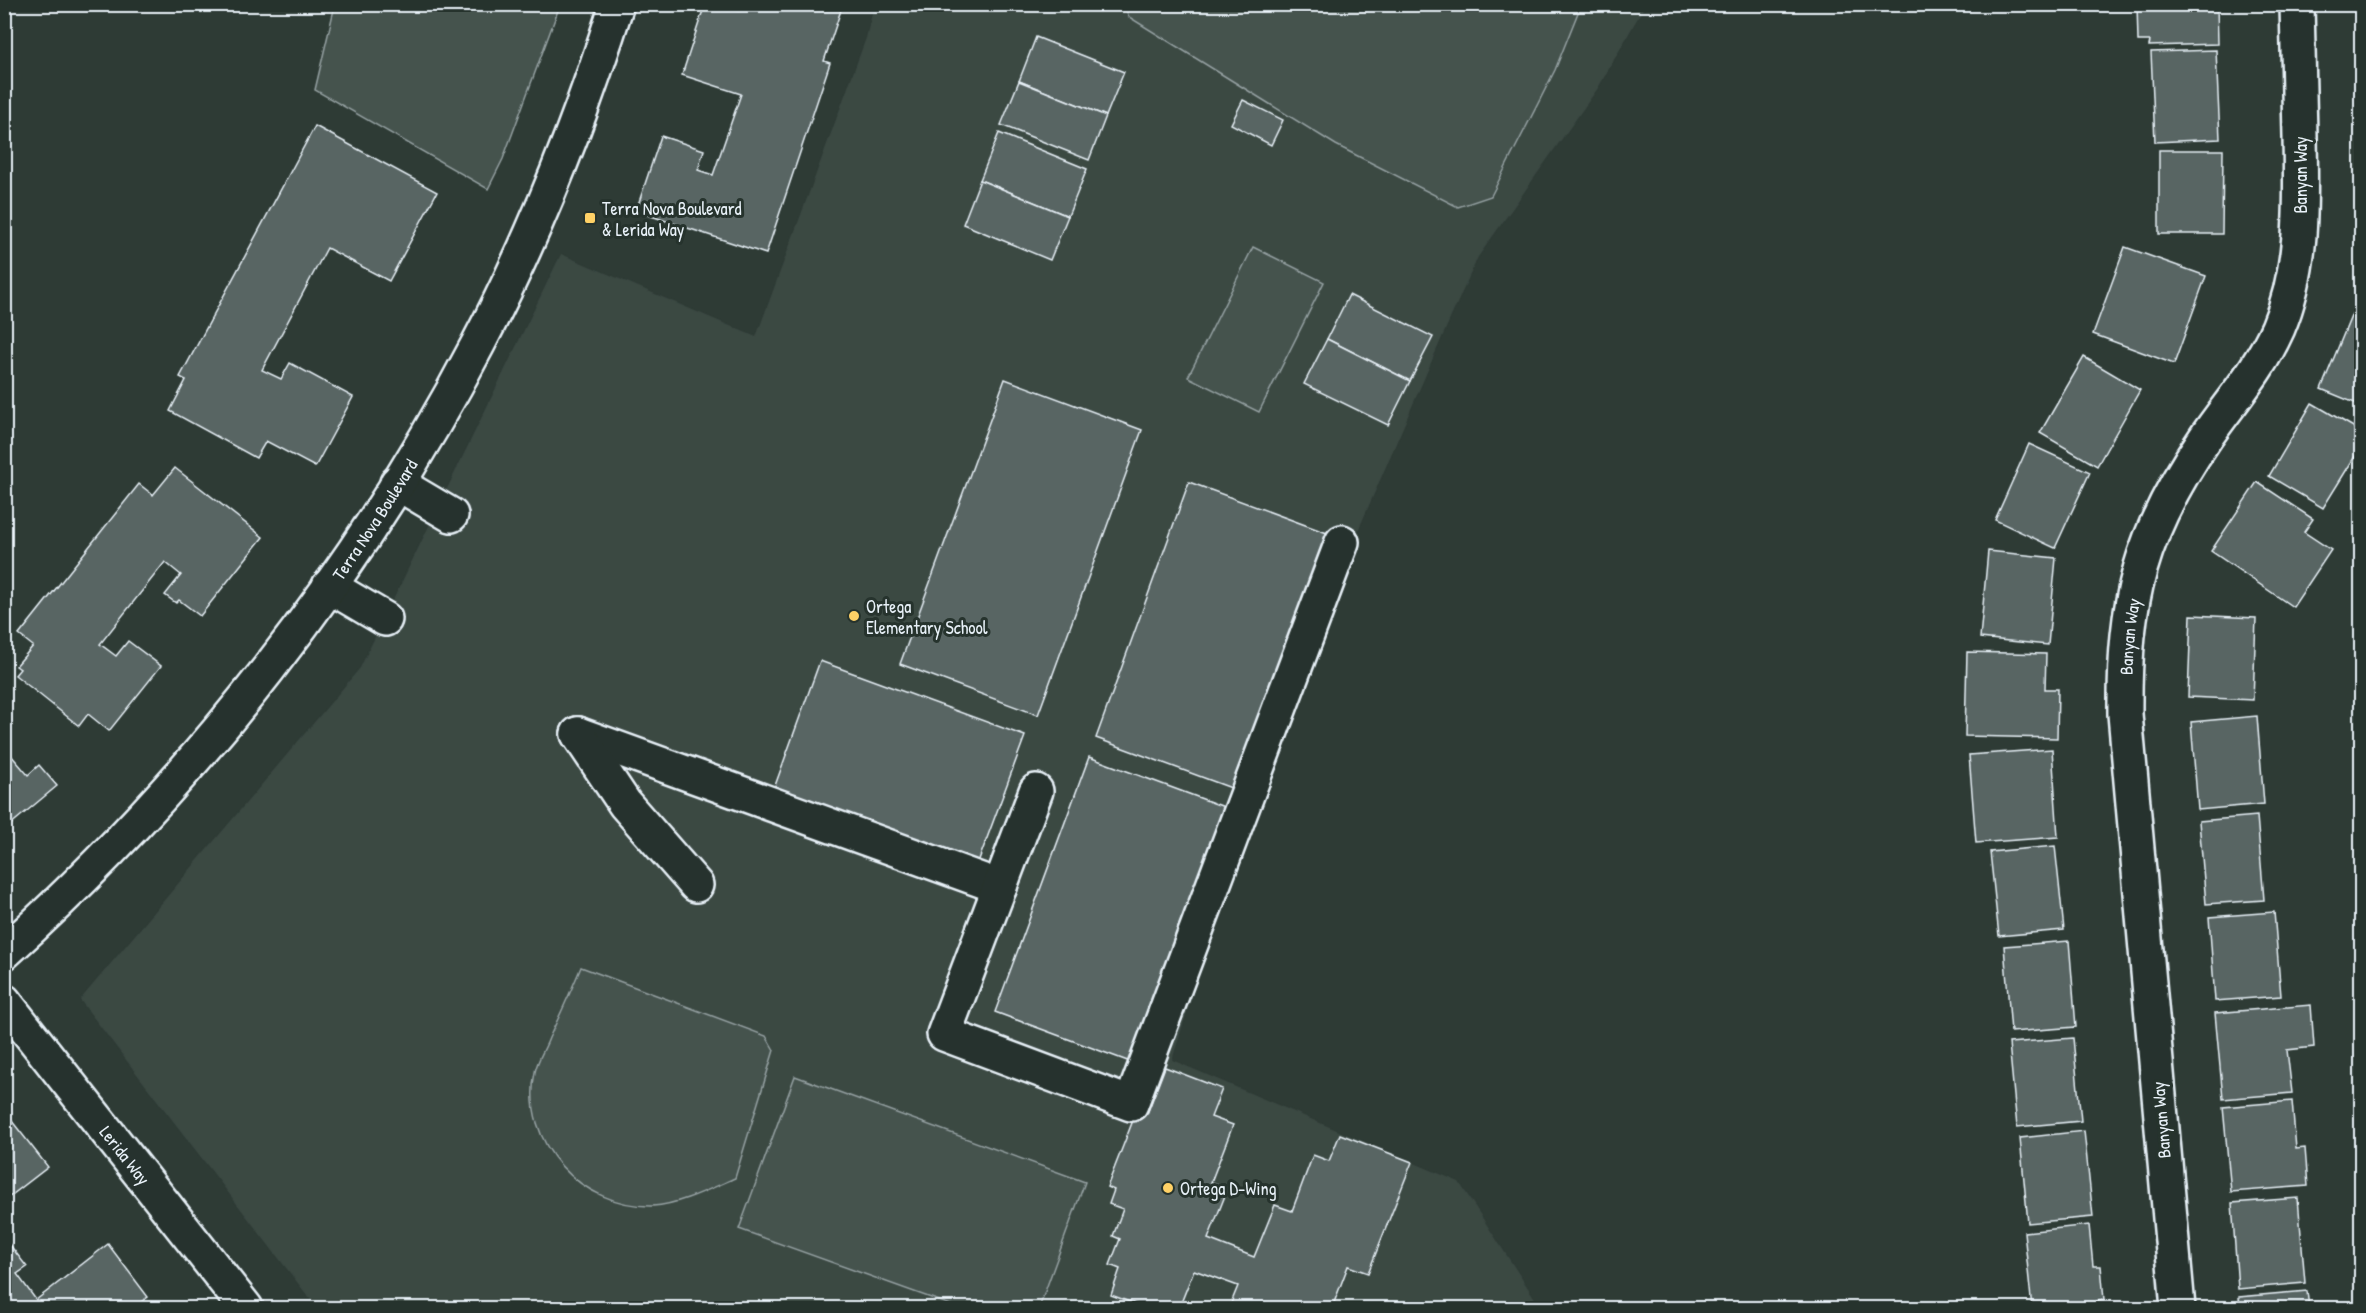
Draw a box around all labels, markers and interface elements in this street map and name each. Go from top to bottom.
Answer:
street label: Banyan Way [2288,136,2313,214]
place label: Terra Nova Boulevard & Lerida Way [602,196,742,242]
marker: Terra Nova Boulevard & Lerida Way [583,211,597,225]
street label: Terra Nova Boulevard [326,454,423,585]
place label: Ortega Elementary School [866,594,988,640]
street label: Banyan Way [2113,596,2146,675]
marker: Ortega Elementary School [847,609,861,623]
street label: Banyan Way [2145,1080,2177,1159]
street label: Lerida Way [94,1120,157,1190]
place label: Ortega D-Wing [1180,1176,1277,1201]
marker: Ortega D-Wing [1161,1181,1175,1195]

